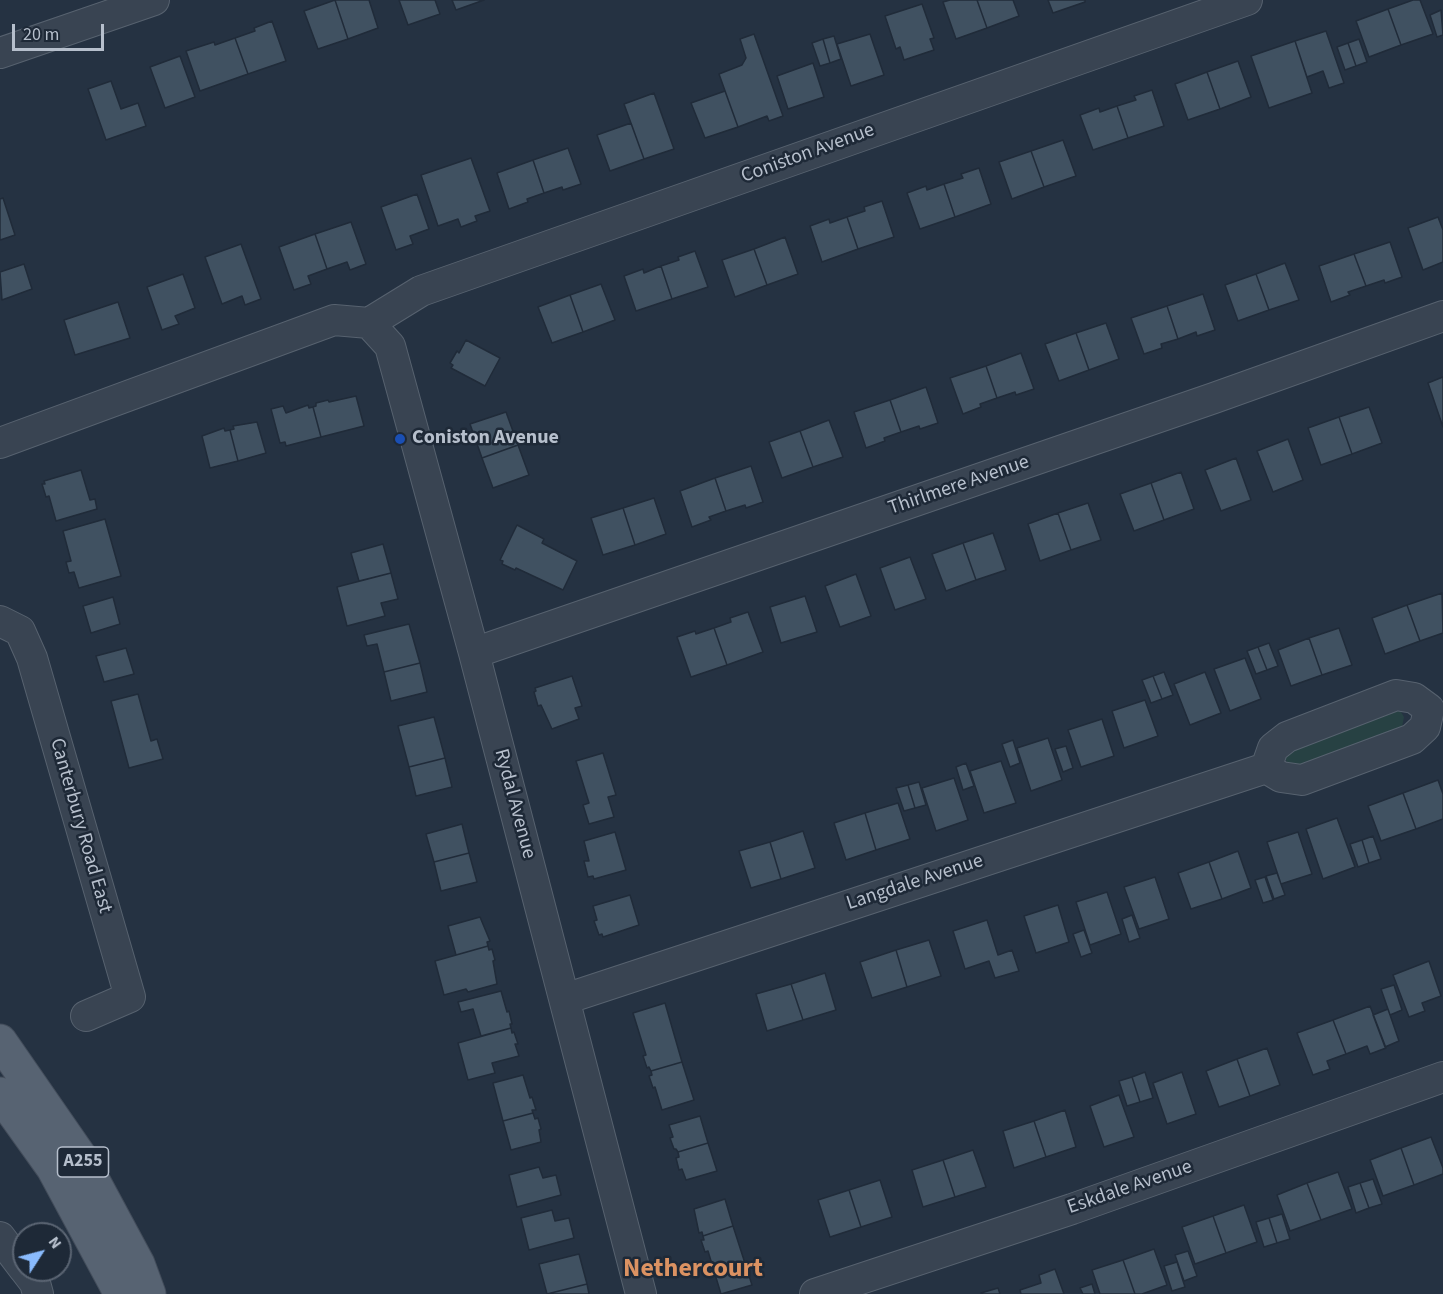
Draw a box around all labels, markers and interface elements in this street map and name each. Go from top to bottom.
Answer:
scale bar [15,12,106,50]
text: 20 m [23,22,59,47]
street label: Coniston Avenue [738,119,878,189]
place label: Coniston Avenue [412,427,559,451]
marker: Coniston Avenue [393,432,407,446]
street label: Thirlmere Avenue [885,451,1033,521]
street label: Canterbury Road East [44,736,116,916]
street label: Rydal Avenue [488,747,540,861]
street label: Langdale Avenue [844,850,986,916]
road number: A255 [58,1147,109,1177]
street label: Eskdale Avenue [1064,1155,1196,1221]
north arrow [12,1222,72,1282]
text: N [43,1232,67,1253]
district label: Nethercourt [623,1254,763,1286]

